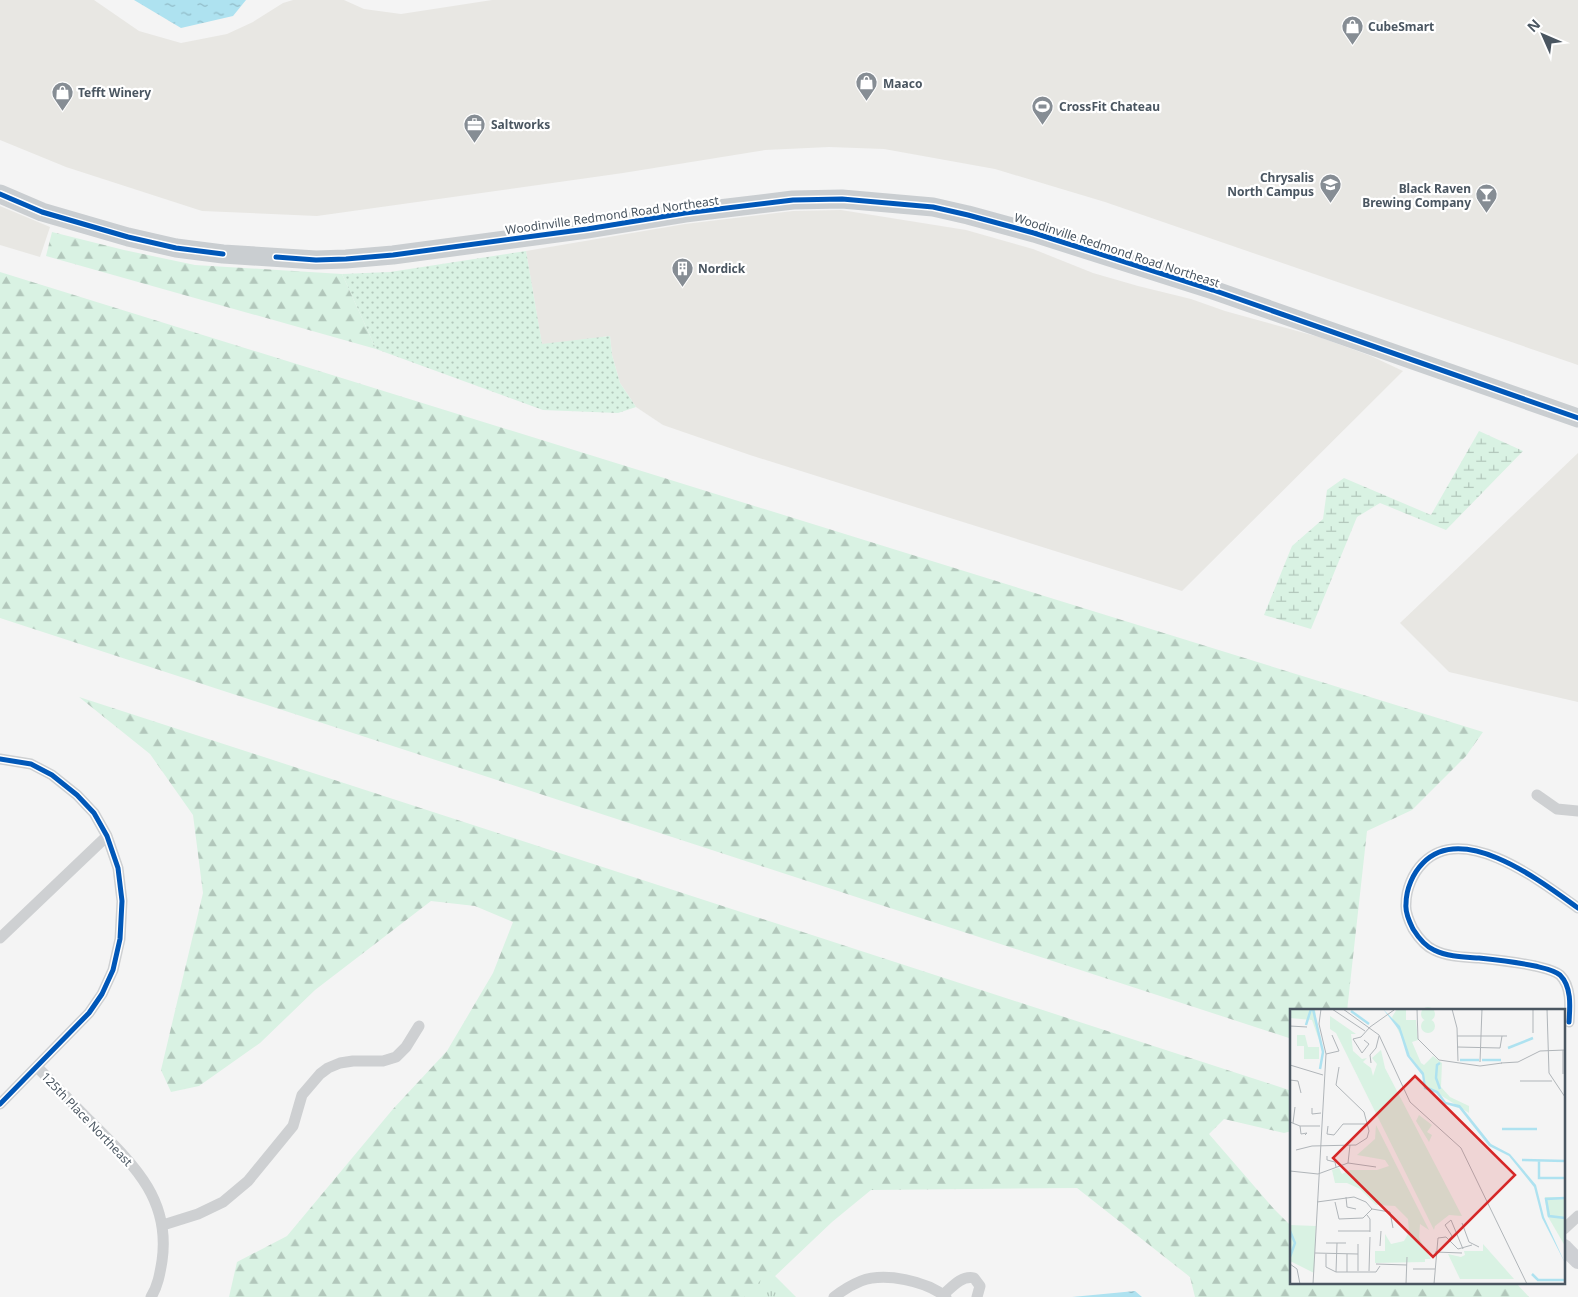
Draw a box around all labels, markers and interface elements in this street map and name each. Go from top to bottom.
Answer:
north arrow [1518,10,1568,60]
shop icon: CubeSmart [1340,14,1364,45]
text: N [1523,15,1544,36]
place label: CubeSmart [1368,18,1434,35]
shop icon: Maaco [855,71,879,102]
place label: Maaco [883,75,922,92]
shop icon: Tefft Winery [50,80,74,111]
place label: Tefft Winery [78,84,151,101]
sports icon: CrossFit Chateau [1031,94,1055,125]
place label: CrossFit Chateau [1059,98,1160,115]
office icon: Saltworks [463,112,487,143]
place label: Saltworks [491,116,550,133]
place label: Chrysalis North Campus [1227,169,1314,200]
school or university icon: Chrysalis North Campus [1318,172,1342,203]
place label: Black Raven Brewing Company [1362,180,1471,211]
bar icon: Black Raven Brewing Company [1475,183,1499,214]
street label: Woodinville Redmond Road Northeast [504,192,720,238]
street label: Woodinville Redmond Road Northeast [1012,209,1223,292]
building icon: Nordick [670,256,694,287]
place label: Nordick [698,260,746,277]
inset map [1290,1009,1566,1284]
street label: 125th Place Northeast [38,1068,137,1170]

